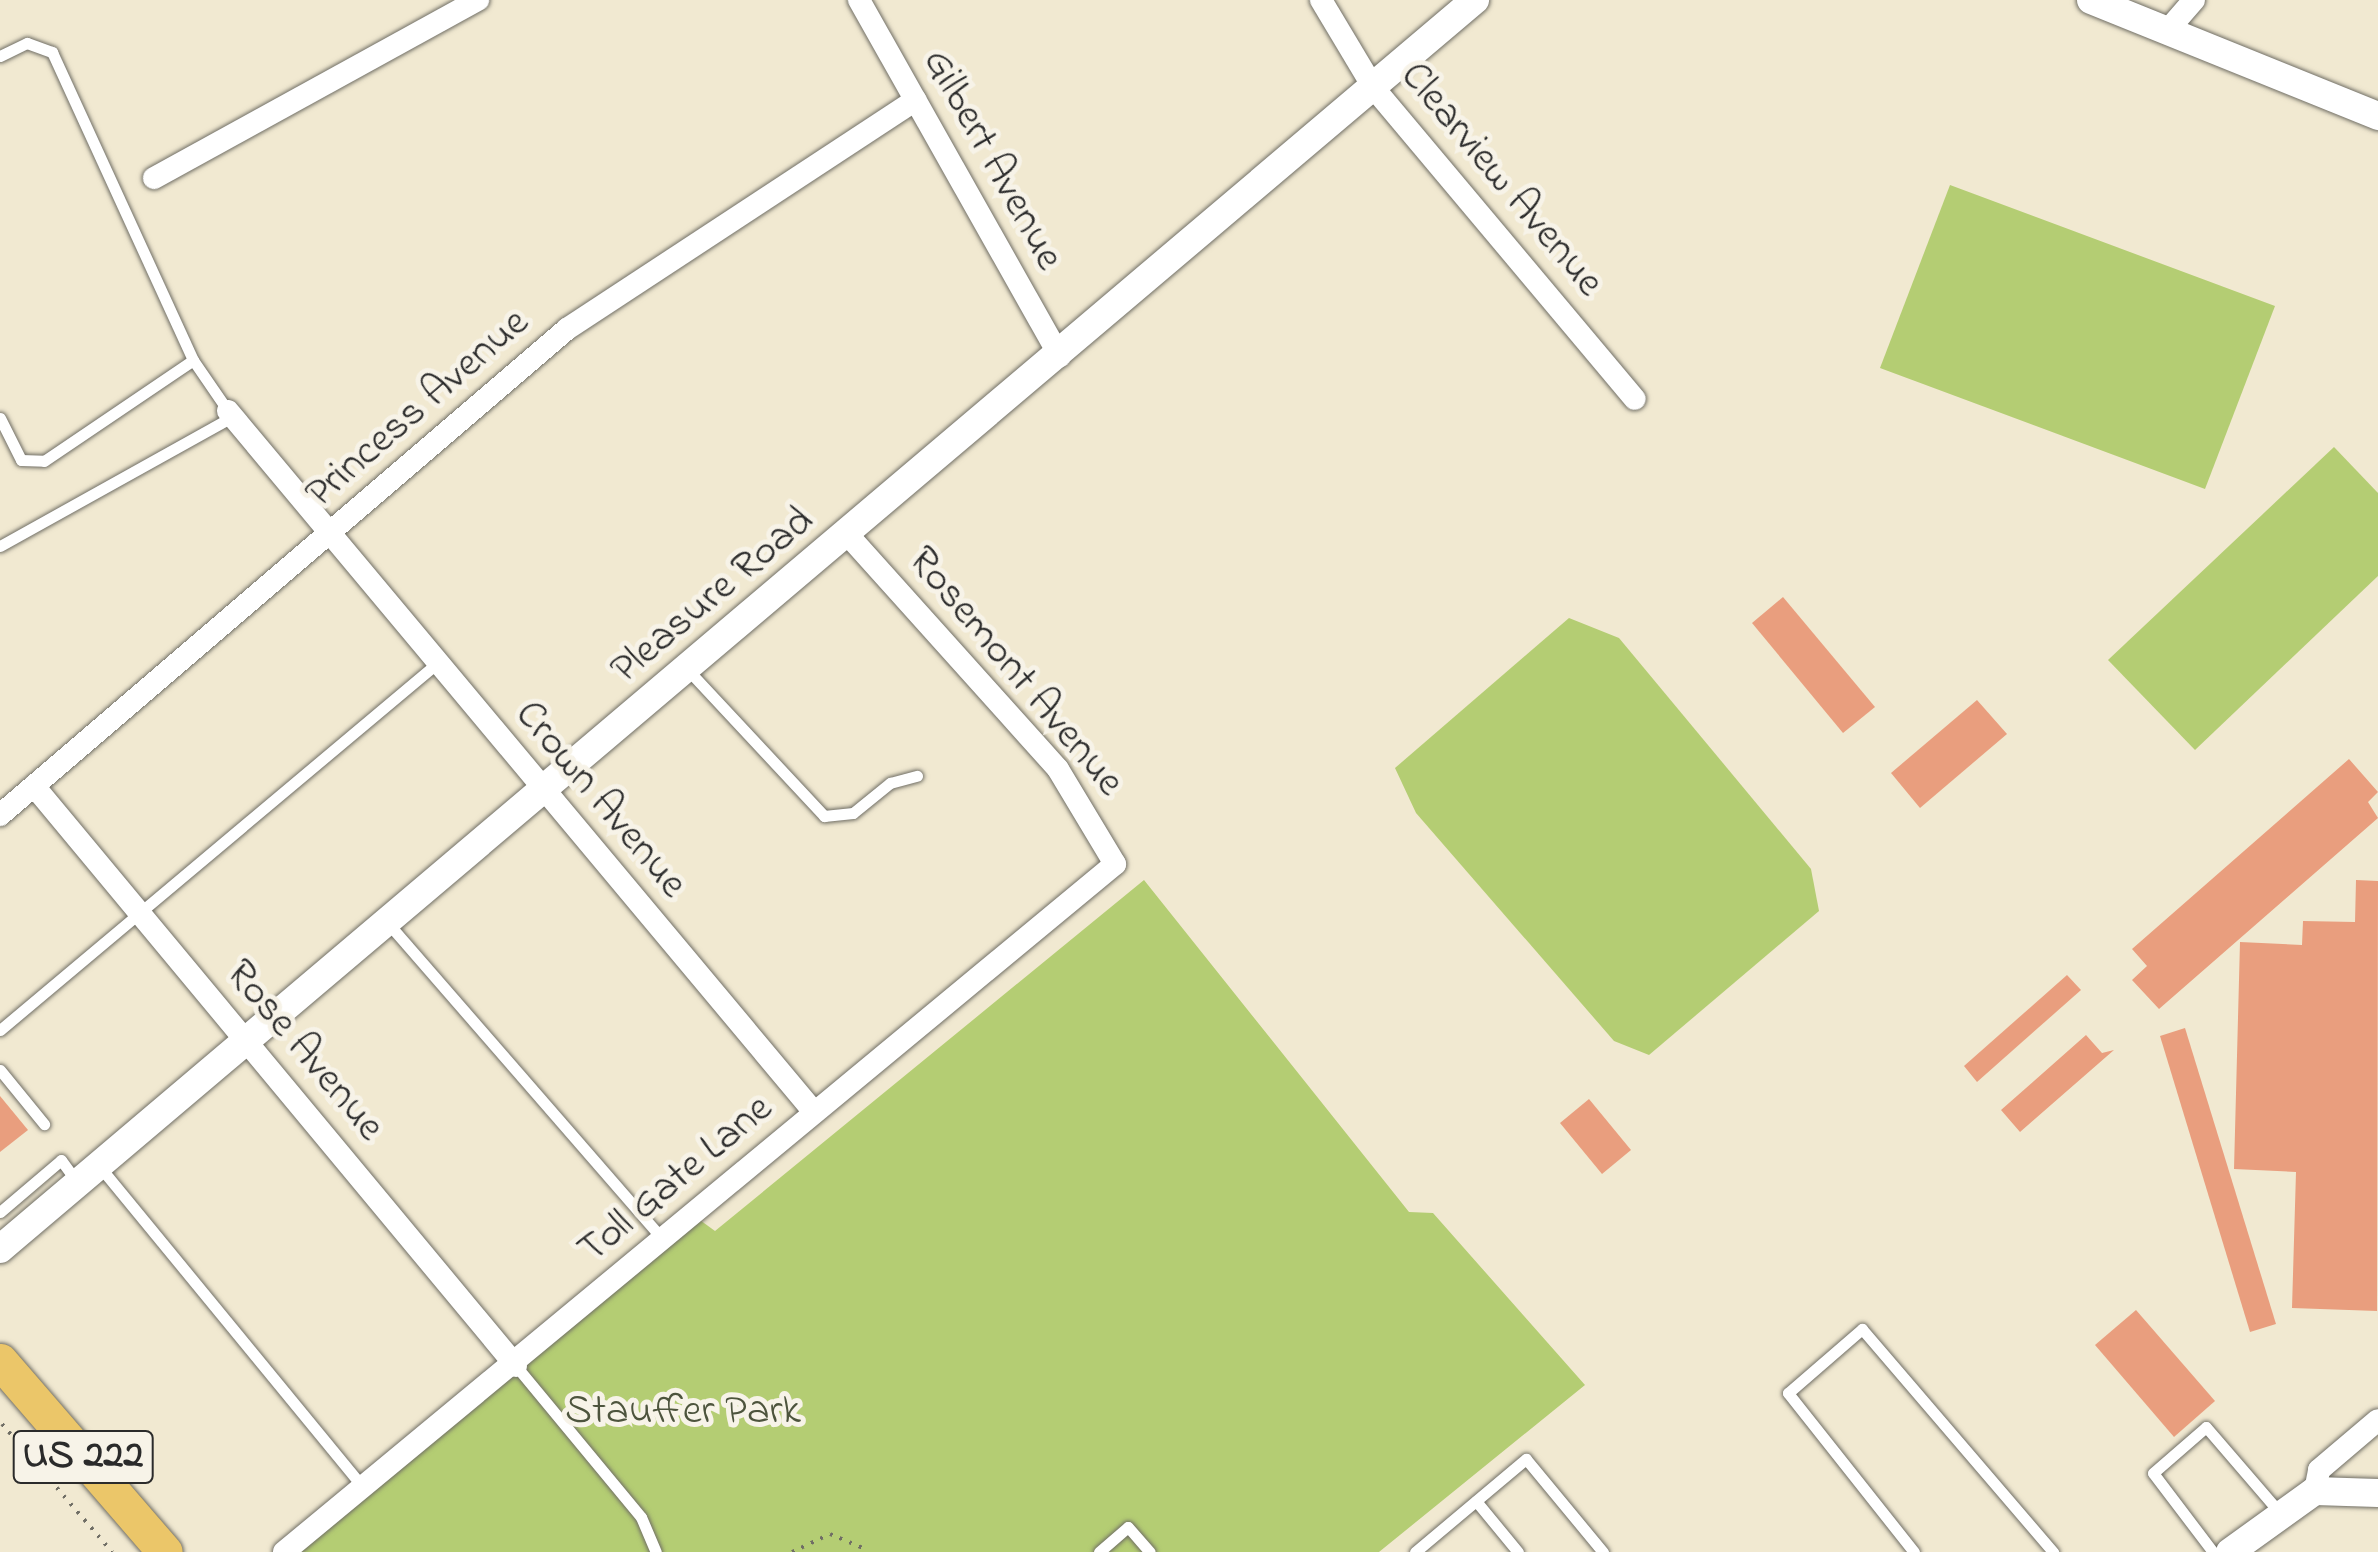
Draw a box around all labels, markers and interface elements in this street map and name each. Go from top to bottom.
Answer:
street label: Gilbert Avenue [911,41,1073,279]
street label: Clearview Avenue [1388,52,1614,308]
street label: Princess Avenue [296,298,540,520]
street label: Pleasure Road [601,497,825,695]
street label: Rosemont Avenue [896,537,1134,807]
street label: Crown Avenue [503,691,697,909]
street label: Rose Avenue [214,950,394,1152]
street label: Toll Gate Lane [569,1084,783,1276]
park label: Stauffer Park [565,1387,801,1437]
road number: US 222 [11,1422,156,1492]

